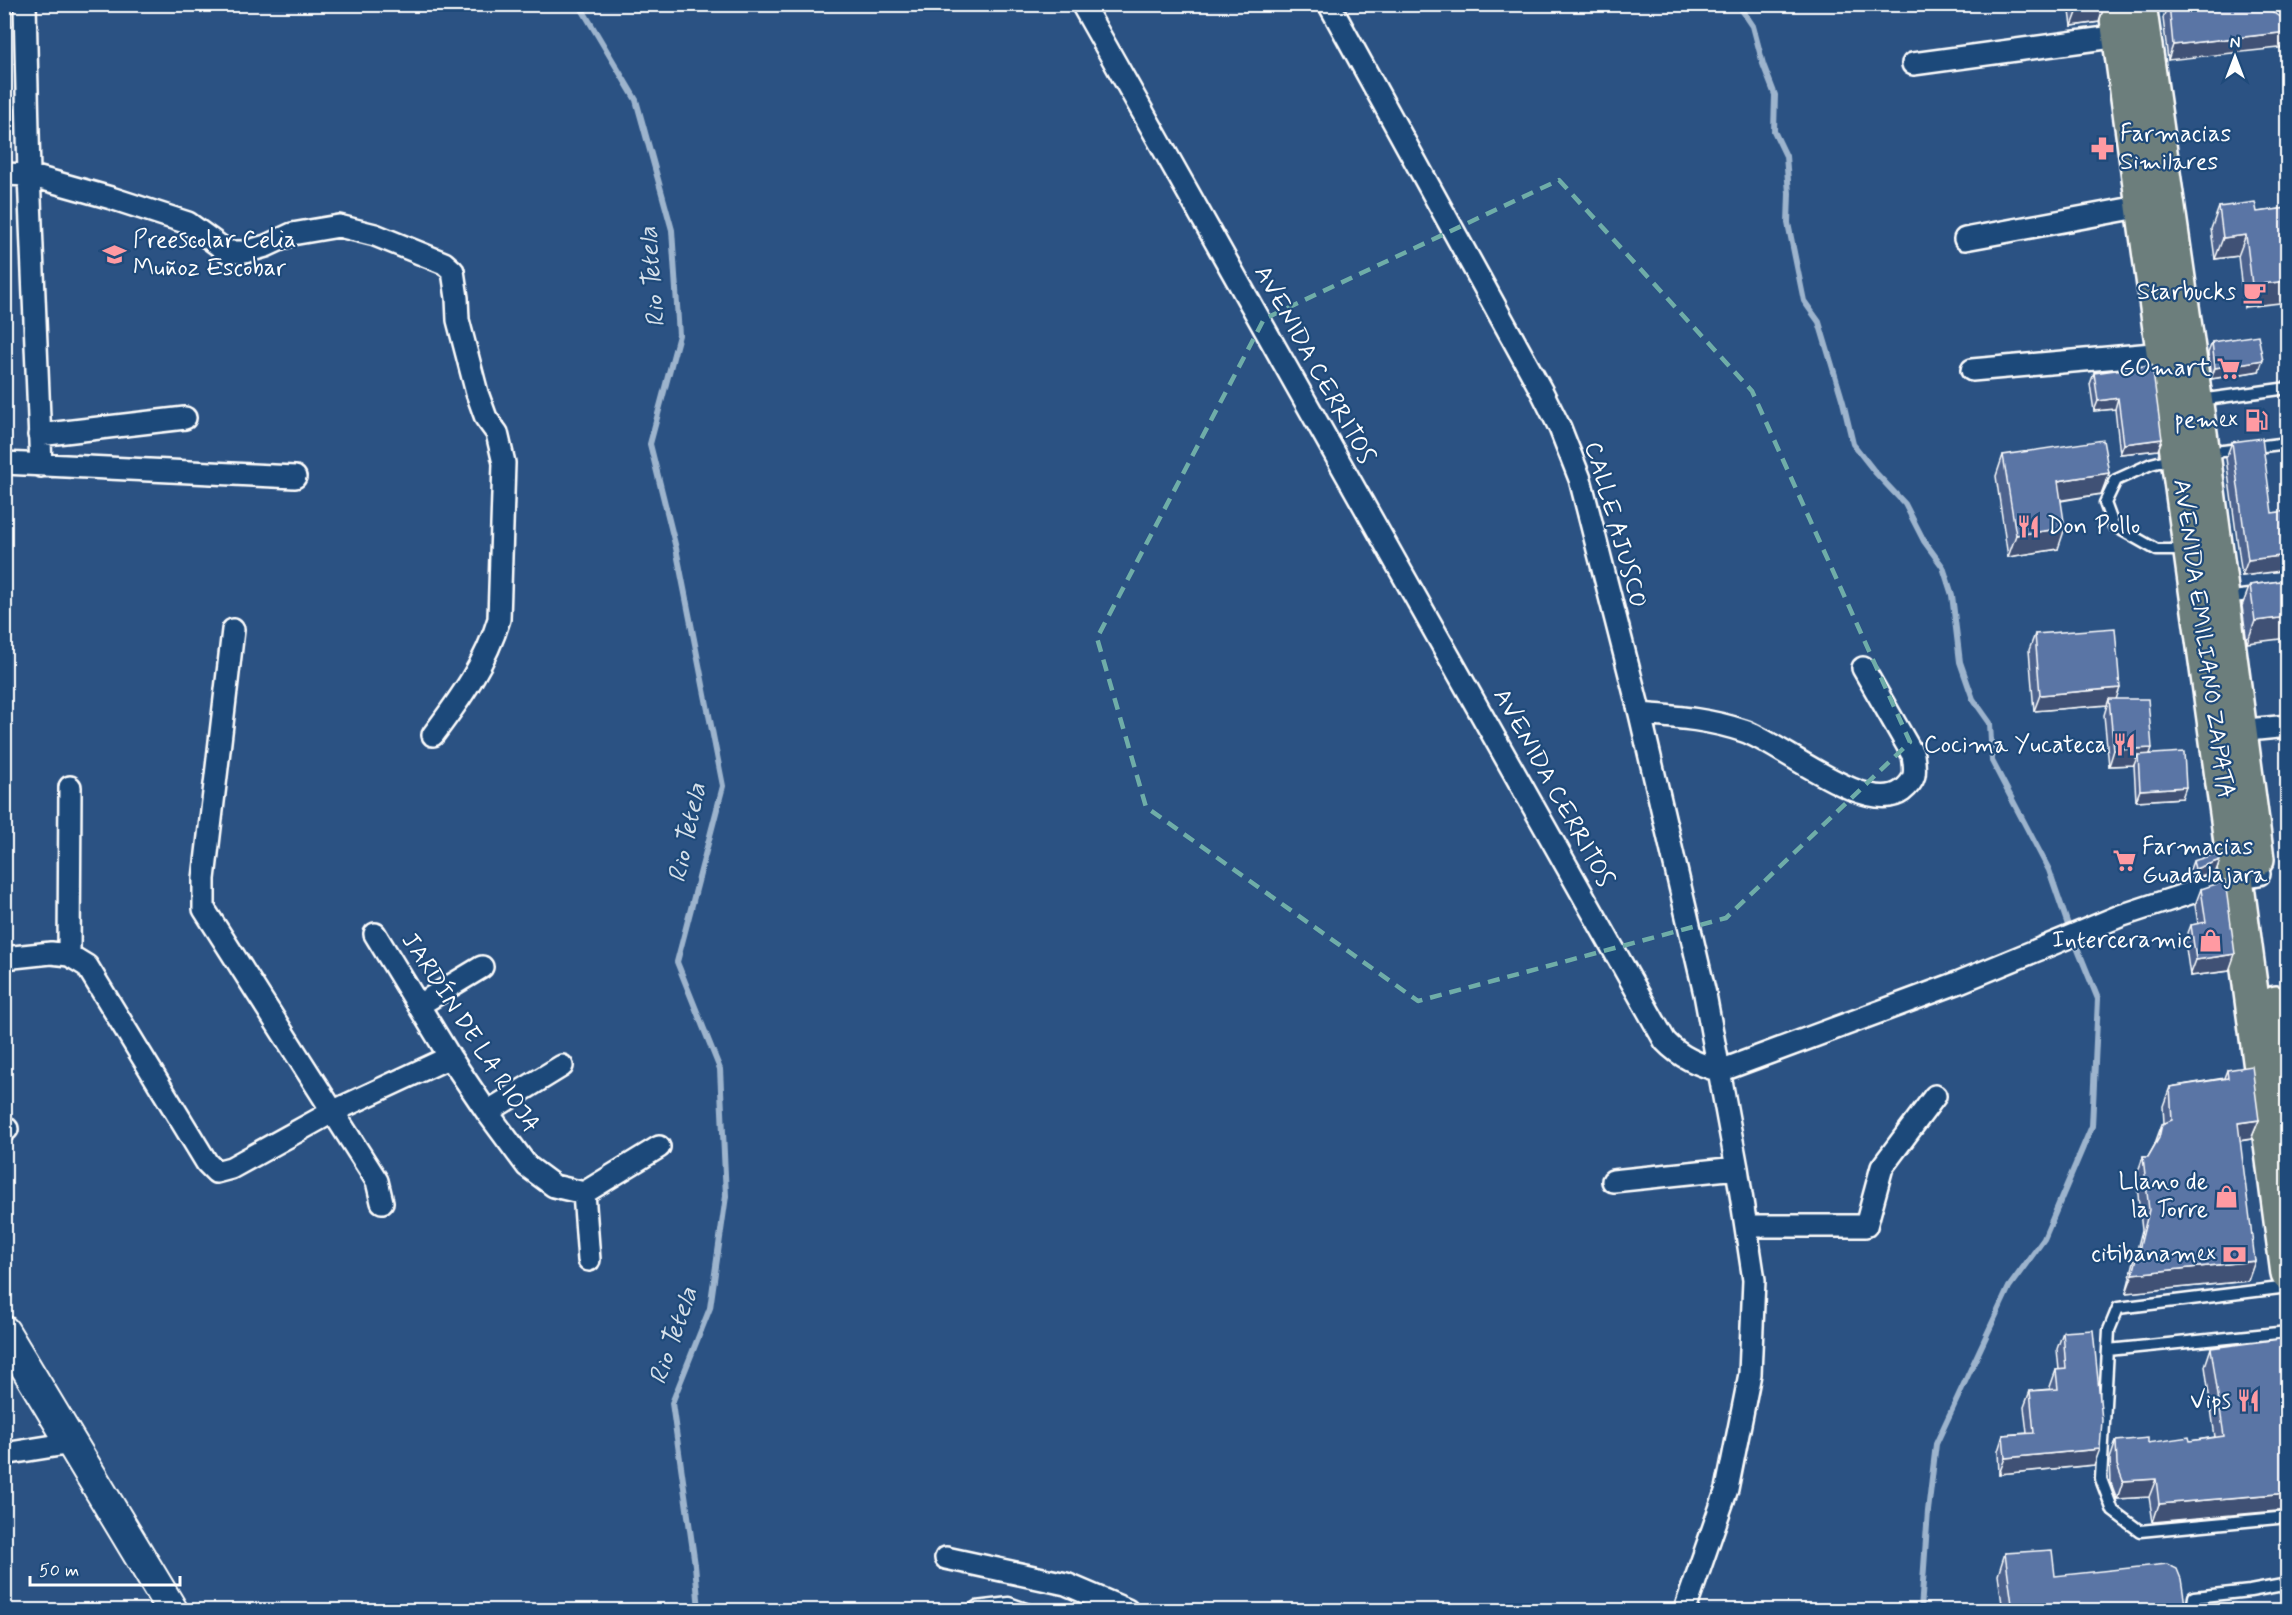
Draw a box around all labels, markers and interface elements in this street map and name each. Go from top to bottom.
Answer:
north arrow [2205,27,2265,87]
text: N [2230,33,2240,54]
place label: Farmacias Similares [2120,119,2231,178]
pharmacy icon: Farmacias Similares [2089,135,2115,161]
place label: Preescolar Celia Muñoz Escobar [133,225,296,284]
water label: Rio Tetela [632,225,674,329]
school or university icon: Preescolar Celia Muñoz Escobar [102,241,128,267]
street label: AVENIDA CERRITOS [1246,260,1382,470]
place label: Starbucks [2137,277,2236,308]
cafe icon: Starbucks [2241,279,2267,305]
place label: GOmart [2119,353,2211,384]
supermarket icon: GOmart [2216,355,2242,381]
place label: pemex [2174,405,2238,436]
fuel station icon: pemex [2243,407,2269,433]
street label: CALLE AJUSCO [1576,438,1654,612]
street label: AVENIDA EMILIANO ZAPATA [2165,477,2241,801]
place label: Don Pollo [2047,511,2140,542]
restaurant icon: Don Pollo [2016,513,2042,539]
street label: AVENIDA CERRITOS [1485,683,1621,893]
place label: Cocima Yucateca [1924,730,2107,761]
restaurant icon: Cocima Yucateca [2112,732,2138,758]
water label: Rio Tetela [661,780,715,886]
place label: Farmacias Guadalajara [2142,832,2268,891]
supermarket icon: Farmacias Guadalajara [2111,848,2137,874]
place label: Interceramic [2052,925,2192,956]
street label: JARDÍN DE LA RIOJA [394,927,547,1139]
shop icon: Interceramic [2197,927,2223,953]
place label: Llano de la Torre [2118,1167,2208,1226]
shop icon: Llano de la Torre [2213,1183,2239,1209]
place label: citibanamex [2091,1239,2216,1270]
bank icon: citibanamex [2221,1241,2247,1267]
water label: Rio Tetela [641,1282,707,1389]
place label: Vips [2190,1386,2231,1417]
restaurant icon: Vips [2236,1388,2262,1414]
scale bar [30,1549,180,1587]
text: 50 m [39,1559,79,1583]

